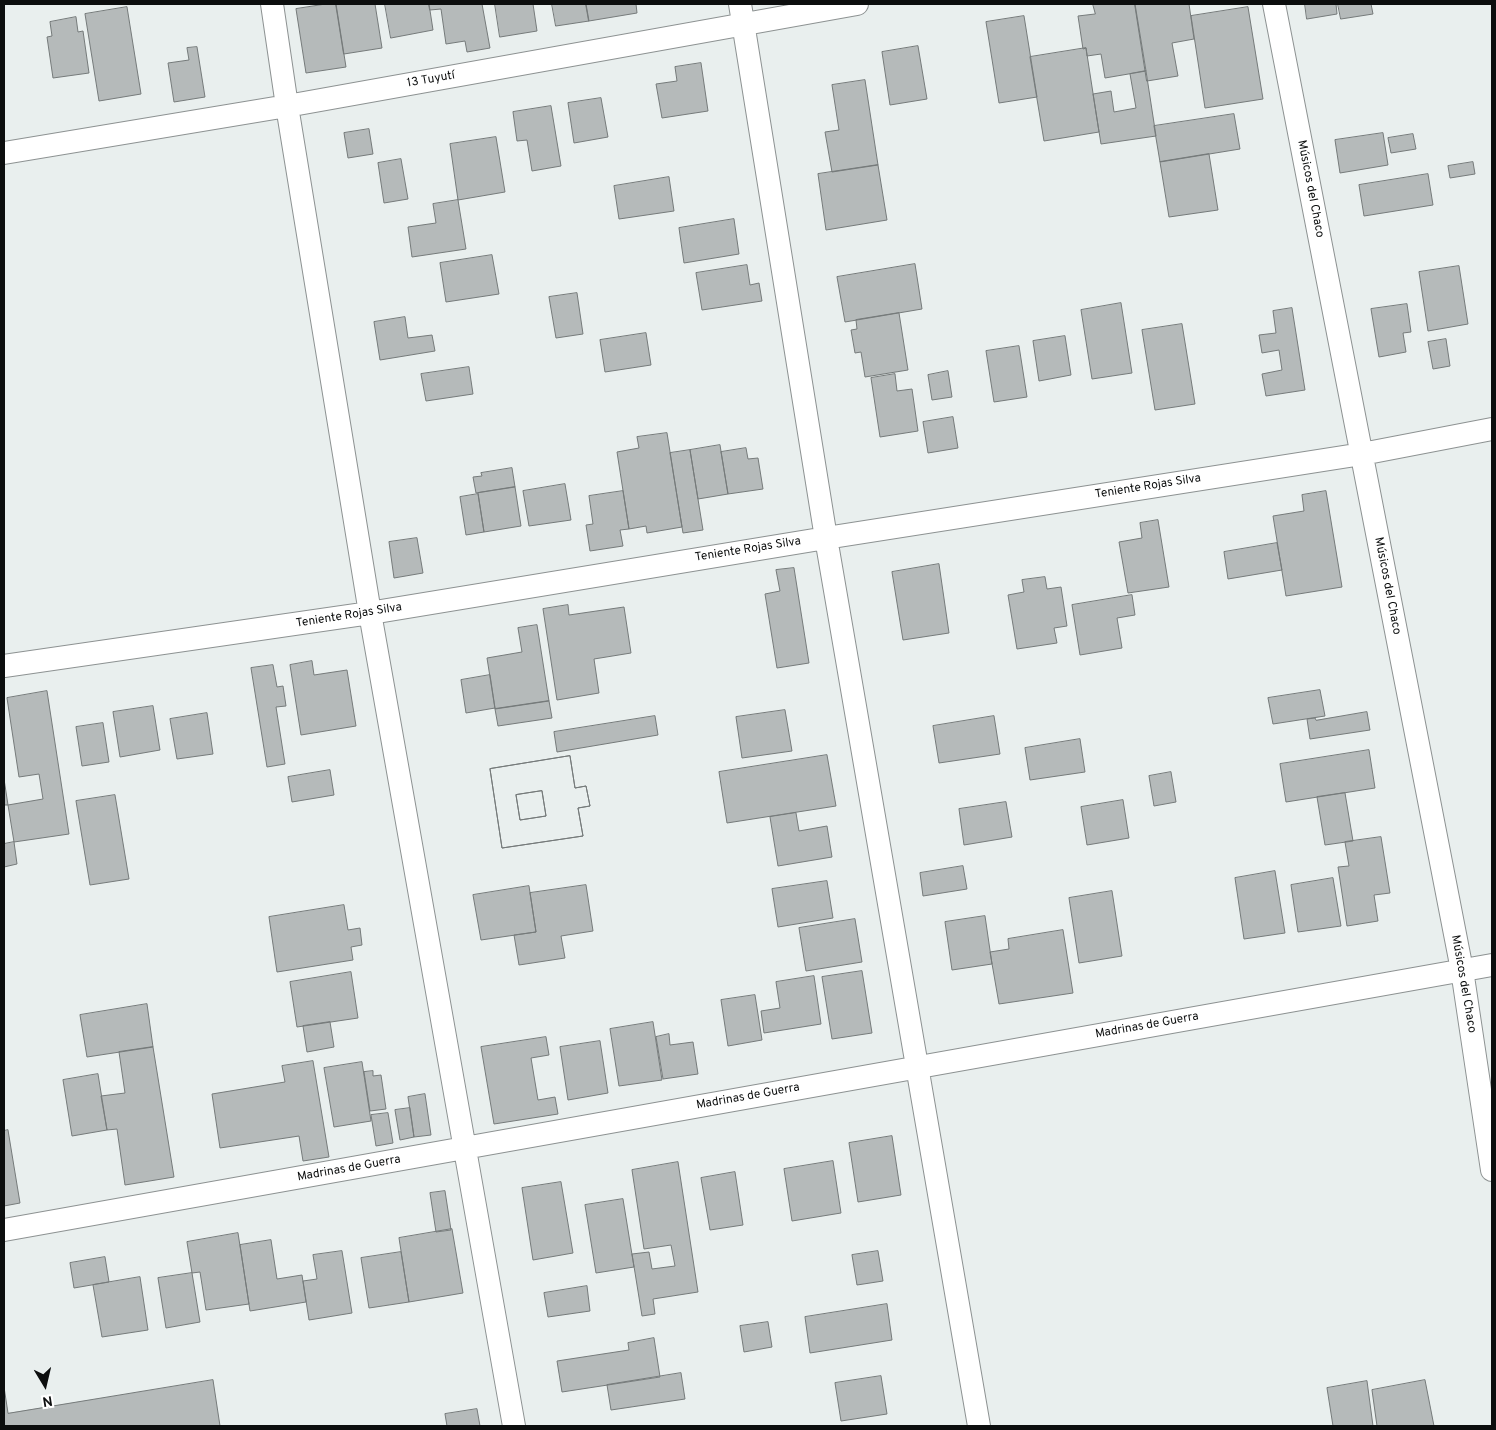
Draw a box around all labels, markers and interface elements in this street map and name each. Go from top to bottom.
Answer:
street label: 13 Tuyutí [406,69,456,91]
street label: Músicos del Chaco [1293,139,1327,239]
street label: Teniente Rojas Silva [1094,472,1202,502]
street label: Teniente Rojas Silva [694,535,802,565]
street label: Músicos del Chaco [1370,536,1404,636]
street label: Teniente Rojas Silva [295,601,403,631]
street label: Músicos del Chaco [1447,934,1479,1034]
street label: Madrinas de Guerra [1094,1010,1200,1042]
street label: Madrinas de Guerra [695,1081,801,1113]
street label: Madrinas de Guerra [296,1153,402,1185]
north arrow [20,1360,70,1410]
text: N [41,1391,54,1409]

